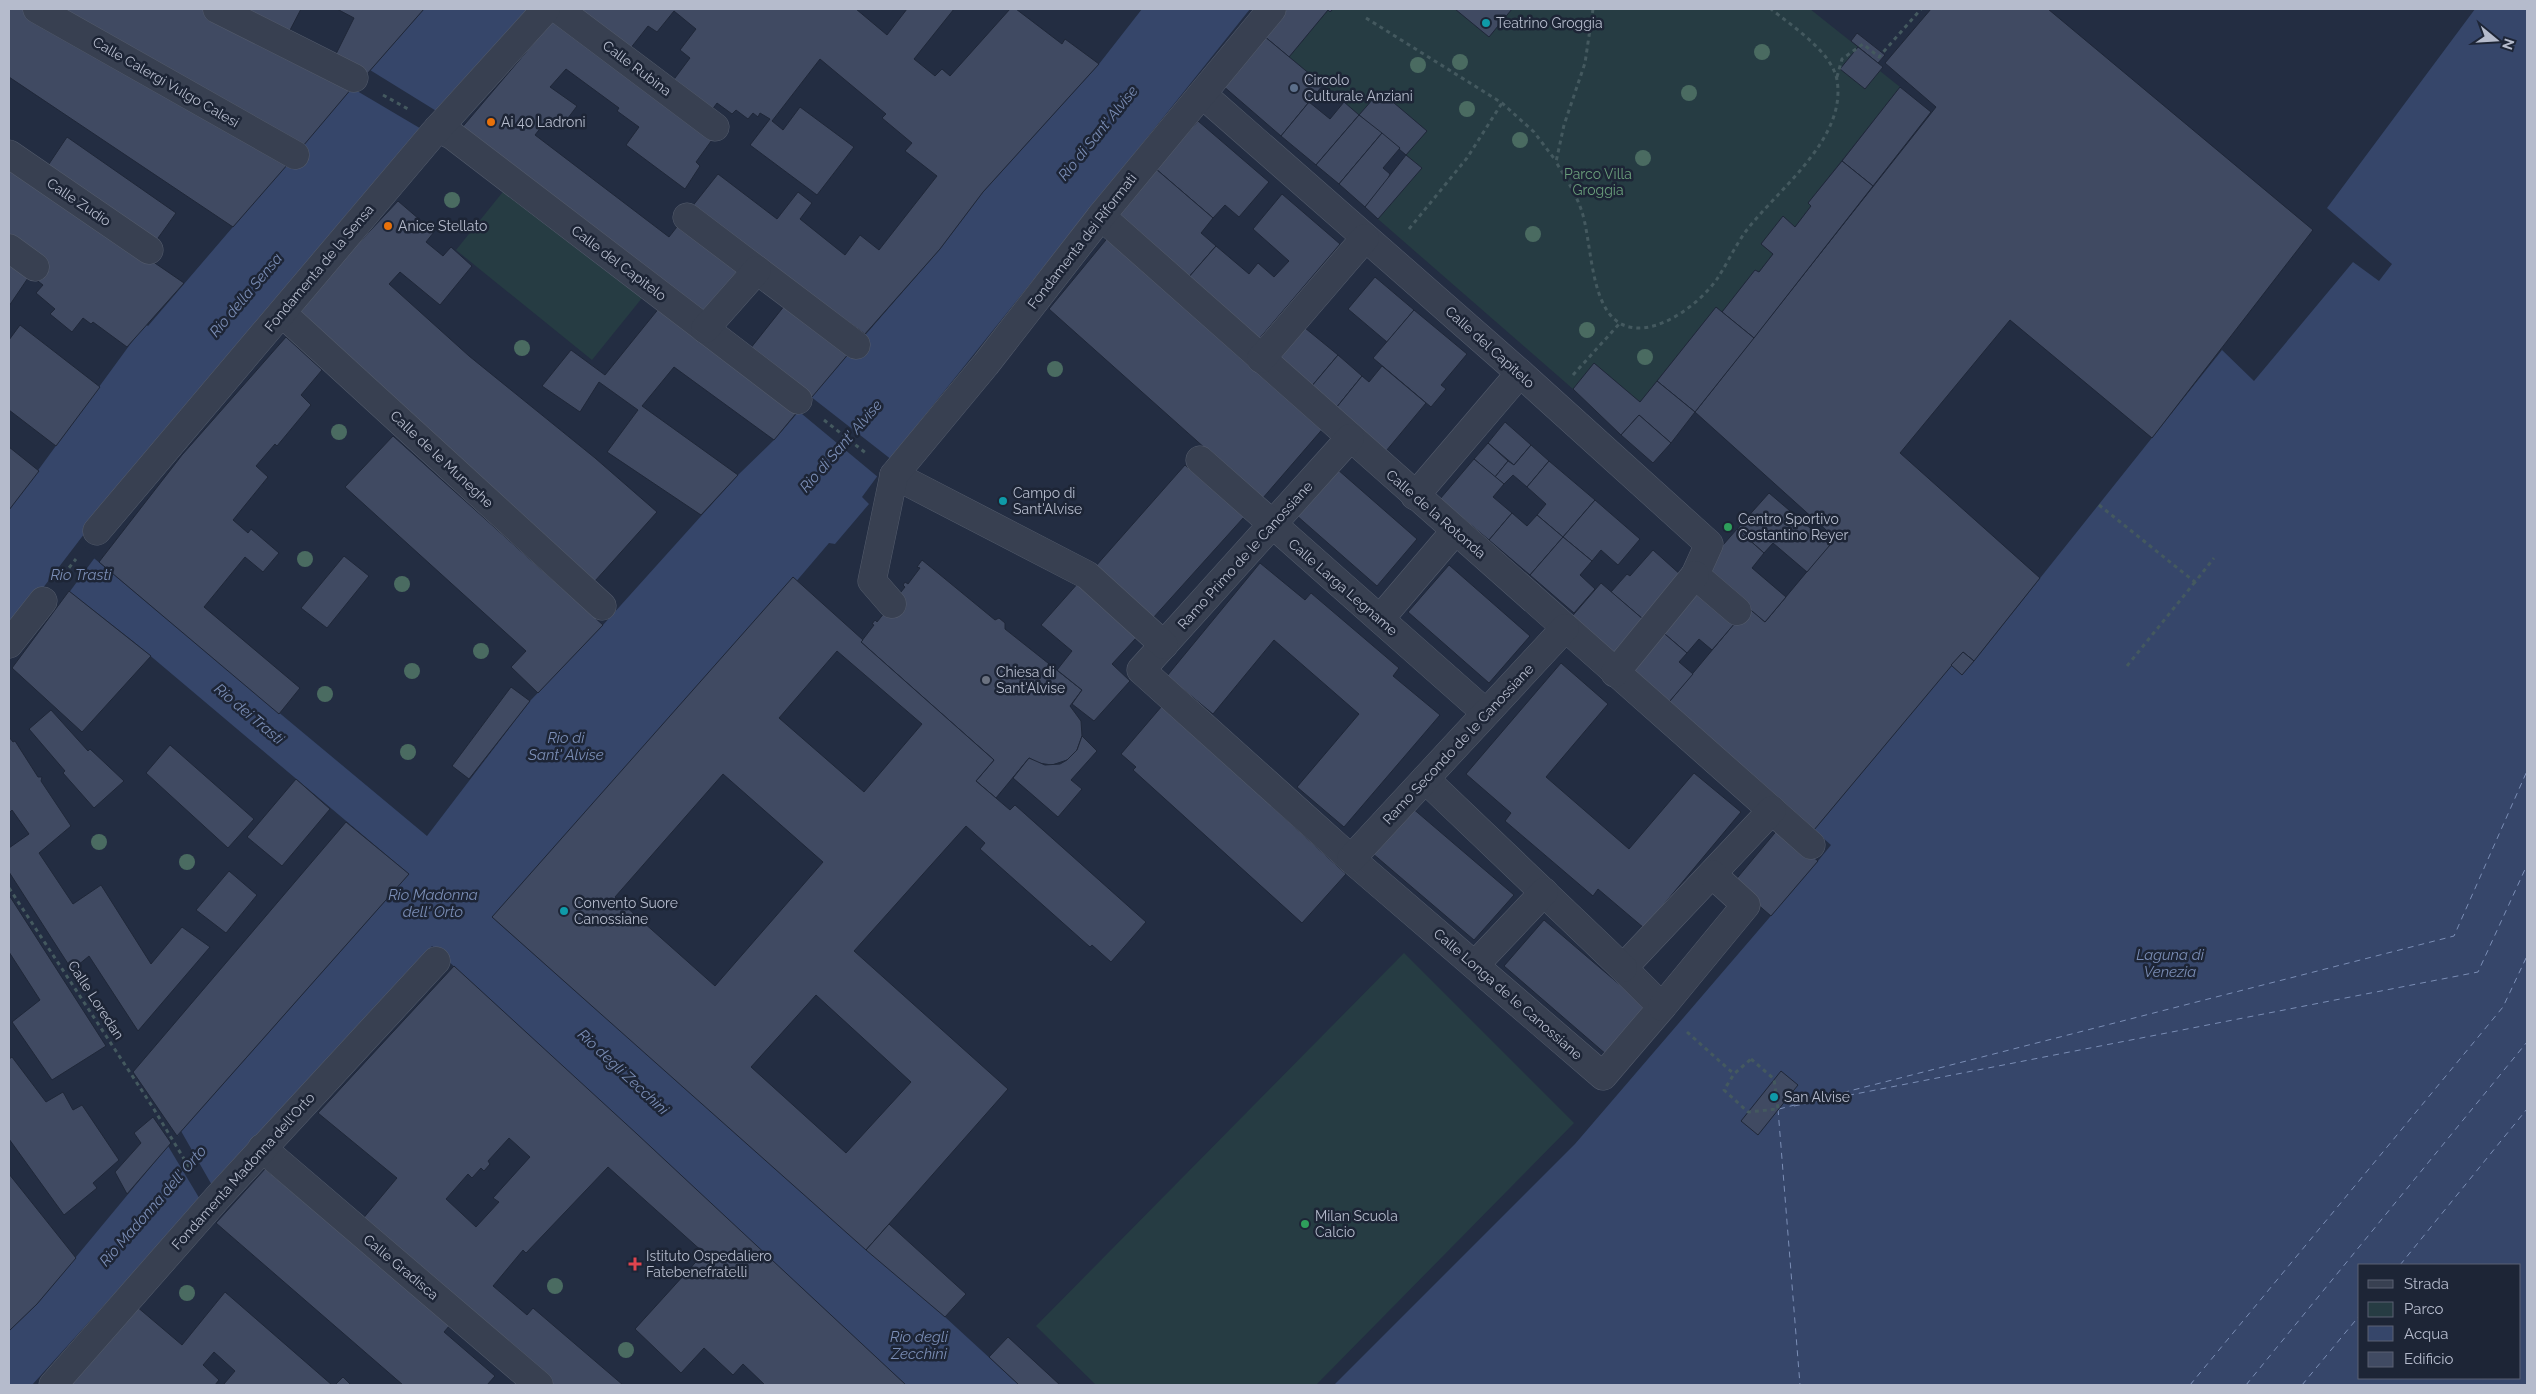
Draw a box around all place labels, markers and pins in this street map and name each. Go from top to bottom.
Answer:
place label: Teatrino Groggia [1496,15,1603,31]
marker: Teatrino Groggia [1480,17,1492,29]
place label: Circolo Culturale Anziani [1304,72,1413,104]
marker: Circolo Culturale Anziani [1288,82,1300,94]
place label: Ai 40 Ladroni [501,114,586,130]
marker: Ai 40 Ladroni [485,116,497,128]
place label: Anice Stellato [398,218,487,234]
marker: Anice Stellato [382,220,394,232]
place label: Campo di Sant'Alvise [1013,485,1082,517]
marker: Campo di Sant'Alvise [997,495,1009,507]
place label: Centro Sportivo Costantino Reyer [1738,511,1848,543]
marker: Centro Sportivo Costantino Reyer [1722,521,1734,533]
place label: Chiesa di Sant'Alvise [996,664,1065,696]
marker: Chiesa di Sant'Alvise [980,674,992,686]
place label: Convento Suore Canossiane [574,895,678,927]
marker: Convento Suore Canossiane [558,905,570,917]
place label: San Alvise [1784,1089,1850,1105]
marker: San Alvise [1768,1091,1780,1103]
place label: Milan Scuola Calcio [1315,1208,1398,1240]
marker: Milan Scuola Calcio [1299,1218,1311,1230]
place label: Istituto Ospedaliero Fatebenefratelli [646,1248,772,1280]
marker: Istituto Ospedaliero Fatebenefratelli [628,1257,642,1271]

